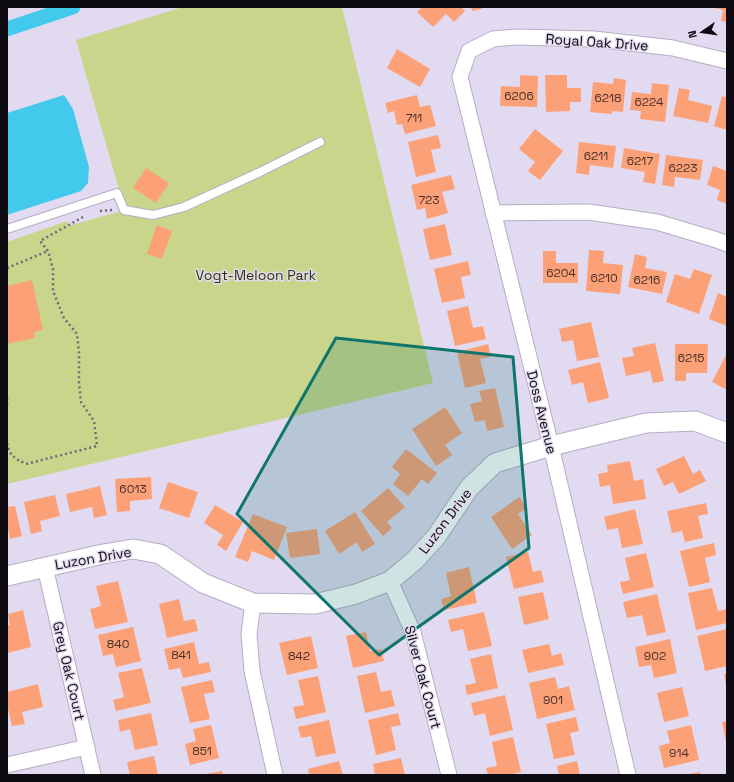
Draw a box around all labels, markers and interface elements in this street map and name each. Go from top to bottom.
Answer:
north arrow [682,12,722,52]
street label: Royal Oak Drive [545,29,649,55]
text: N [685,29,700,39]
house number: 6206 [504,88,534,104]
house number: 6218 [594,90,622,106]
house number: 6224 [635,94,664,110]
house number: 711 [406,110,422,126]
house number: 6211 [584,148,608,164]
house number: 6217 [627,153,653,169]
house number: 6223 [669,160,697,176]
house number: 723 [418,192,440,208]
house number: 6204 [546,265,576,281]
park label: Vogt-Meloon Park [196,266,317,284]
house number: 6210 [590,270,618,286]
house number: 6216 [634,272,660,288]
house number: 6215 [678,350,704,366]
street label: Doss Avenue [523,368,561,456]
house number: 6013 [119,481,147,497]
street label: Luzon Drive [414,485,476,557]
street label: Luzon Drive [53,542,133,574]
street label: Grey Oak Court [49,620,89,722]
street label: Silver Oak Court [401,623,445,731]
house number: 840 [107,636,129,652]
house number: 841 [171,647,191,663]
house number: 842 [288,648,310,664]
house number: 902 [644,648,666,664]
house number: 901 [543,692,563,708]
house number: 851 [192,743,212,759]
house number: 914 [669,745,689,761]

